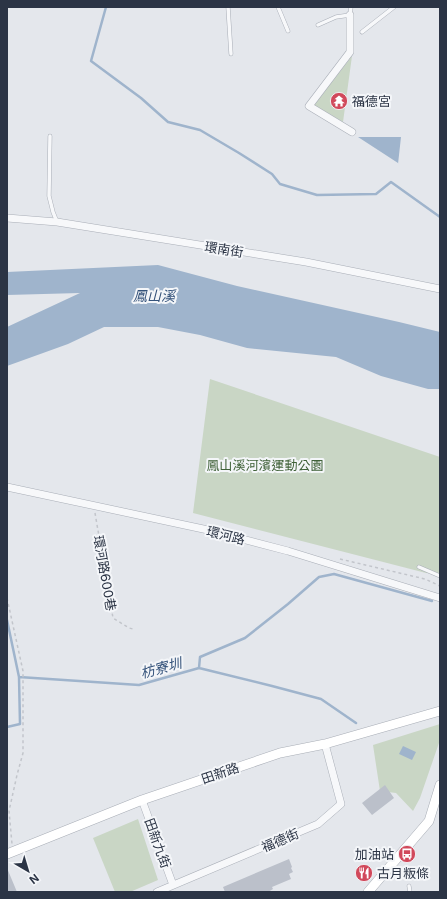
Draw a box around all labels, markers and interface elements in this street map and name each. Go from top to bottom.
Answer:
temple icon: 福德宮 [329,91,349,111]
place label: 福德宮 [352,93,391,109]
street label: 環南街 [203,238,245,260]
water label: 鳳山溪 [133,287,177,304]
park label: 鳳山溪河濱運動公園 [206,457,324,473]
street label: 環河路 [205,523,247,547]
street label: 環河路600巷 [90,534,120,612]
water label: 枋寮圳 [138,653,185,681]
street label: 田新路 [199,759,241,787]
street label: 田新九街 [142,816,174,870]
street label: 福德街 [259,825,301,855]
bus stop icon: 加油站 [397,844,417,864]
place label: 加油站 [355,846,394,862]
north arrow [8,851,48,891]
restaurant icon: 古月粄條 [354,863,374,883]
place label: 古月粄條 [377,865,429,881]
text: N [27,871,42,887]

